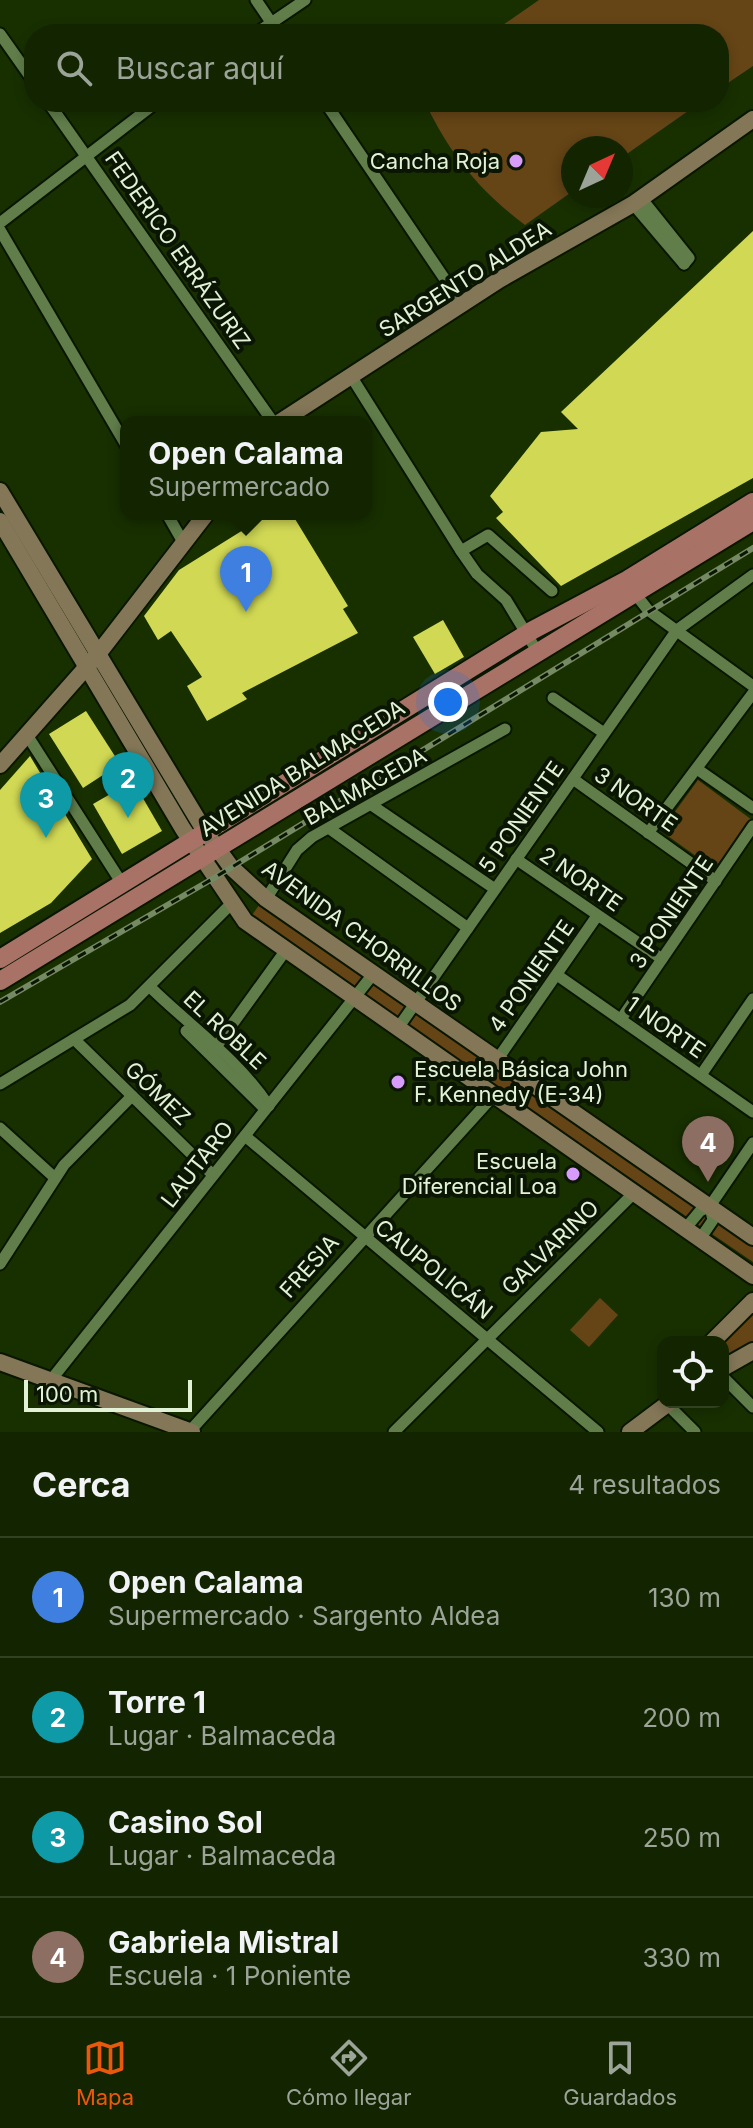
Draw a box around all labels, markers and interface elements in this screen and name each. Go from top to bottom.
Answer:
search box [24,24,729,112]
icon: search [52,46,96,90]
text: Buscar aquí [116,50,283,86]
north arrow [561,136,633,208]
street label: FEDERICO ERRÁZURIZ [100,146,256,354]
place label: Cancha Roja [370,148,500,174]
marker: Cancha Roja [507,152,525,170]
street label: SARGENTO ALDEA [374,215,556,343]
popup [120,416,372,520]
text: Open Calama [148,435,344,471]
text: Supermercado [148,471,330,502]
pin: 1 [220,546,272,612]
your location [428,682,468,722]
street label: AVENIDA BALMACEDA [195,694,409,842]
street label: BALMACEDA [299,742,431,830]
pin: 2 [102,752,154,818]
street label: 5 PONIENTE [473,756,569,878]
street label: 3 NORTE [590,761,682,837]
pin: 3 [20,772,72,838]
street label: 2 NORTE [535,841,627,917]
street label: 3 PONIENTE [624,851,718,973]
street label: AVENIDA CHORRILLOS [257,855,467,1017]
street label: 4 PONIENTE [483,915,579,1037]
street label: EL ROBLE [179,985,271,1075]
street label: 1 NORTE [622,991,710,1063]
street label: GÓMEZ [120,1056,196,1130]
place label: Escuela Básica John F. Kennedy (E-34) [414,1056,628,1107]
marker: Escuela Básica John F. Kennedy (E-34) [389,1073,407,1091]
street label: LAUTARO [155,1116,239,1212]
pin: 4 [682,1116,734,1182]
place label: Escuela Diferencial Loa [402,1148,557,1199]
marker: Escuela Diferencial Loa [564,1165,582,1183]
street label: GALVARINO [496,1194,604,1300]
street label: CAUPOLICÁN [370,1214,498,1324]
street label: FRESIA [274,1229,344,1303]
map controls [657,1336,729,1408]
button: locate [657,1336,729,1408]
scale bar [24,1376,192,1412]
text: 100 m [36,1381,98,1407]
text: Cerca [32,1464,131,1505]
text: 4 resultados [568,1469,721,1500]
text: Open Calama [108,1564,304,1600]
text: 1 [52,1582,64,1613]
text: 130 m [648,1582,721,1613]
text: Supermercado · Sargento Aldea [108,1600,500,1631]
text: Torre 1 [108,1684,206,1720]
text: 2 [50,1702,66,1733]
text: 200 m [642,1702,721,1733]
text: Lugar · Balmaceda [108,1720,336,1751]
text: Casino Sol [108,1804,263,1840]
text: 3 [50,1822,66,1853]
text: 250 m [643,1822,721,1853]
text: Lugar · Balmaceda [108,1840,336,1871]
text: Gabriela Mistral [108,1924,339,1960]
text: 4 [49,1942,67,1973]
text: 330 m [642,1942,721,1973]
text: Escuela · 1 Poniente [108,1960,351,1991]
tab: Mapa [76,2036,134,2110]
tab: Cómo llegar [286,2036,411,2110]
tab: Guardados [563,2036,677,2110]

